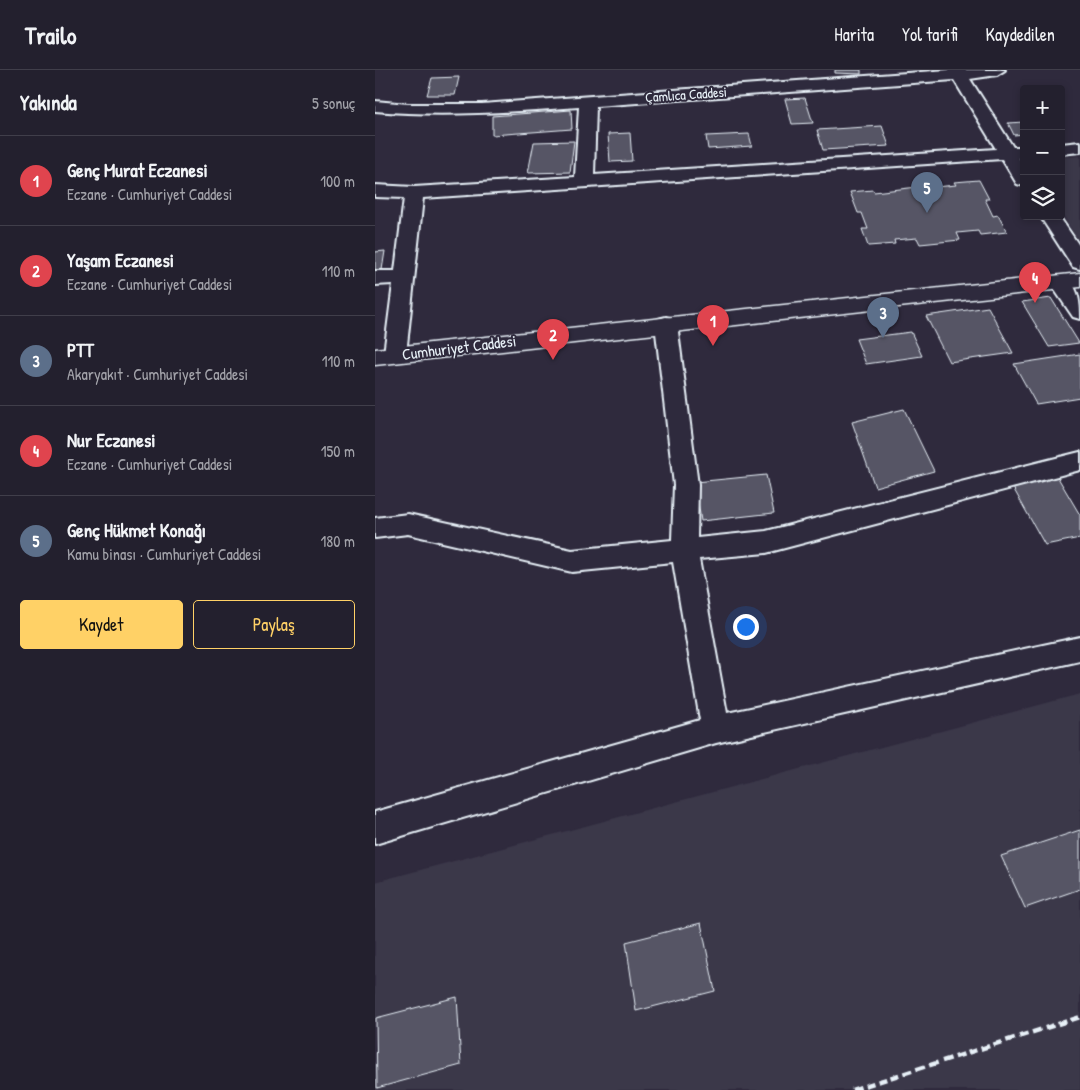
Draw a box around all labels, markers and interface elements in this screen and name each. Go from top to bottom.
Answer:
text: Trailo [25,19,76,51]
text: Harita [834,22,874,47]
text: Yol tarifi [902,22,958,47]
text: Kaydedilen [986,22,1055,47]
street label: Çamlıca Caddesi [645,82,727,106]
map controls [1020,85,1065,220]
button: + [1020,85,1065,130]
text: Yakında [20,88,77,117]
text: 5 sonuç [312,92,355,114]
button: − [1020,130,1065,175]
text: Genç Murat Eczanesi [67,157,208,183]
text: 1 [33,170,39,192]
text: 100 m [320,170,355,192]
pin: 5 [911,172,943,213]
button: layers [1020,175,1065,220]
text: Eczane · Cumhuriyet Caddesi [67,183,232,205]
text: Yaşam Eczanesi [67,247,174,273]
text: 2 [32,260,40,282]
text: 110 m [322,260,355,282]
pin: 4 [1019,262,1051,303]
text: Eczane · Cumhuriyet Caddesi [67,273,232,295]
pin: 3 [867,297,899,338]
pin: 1 [697,305,729,346]
pin: 2 [537,319,569,360]
street label: Cumhuriyet Caddesi [401,329,517,365]
text: PTT [67,337,94,363]
text: 3 [32,350,40,372]
text: 110 m [322,350,355,372]
text: Akaryakıt · Cumhuriyet Caddesi [67,363,248,385]
text: Nur Eczanesi [67,427,155,453]
text: 4 [33,440,39,462]
text: 150 m [321,440,355,462]
text: Eczane · Cumhuriyet Caddesi [67,453,232,475]
text: Genç Hükmet Konağı [67,517,206,543]
text: 5 [33,530,39,552]
text: 180 m [321,530,355,552]
text: Kamu binası · Cumhuriyet Caddesi [67,543,261,565]
button: Kaydet [20,600,183,649]
button: Paylaş [193,600,355,649]
your location [733,614,759,640]

